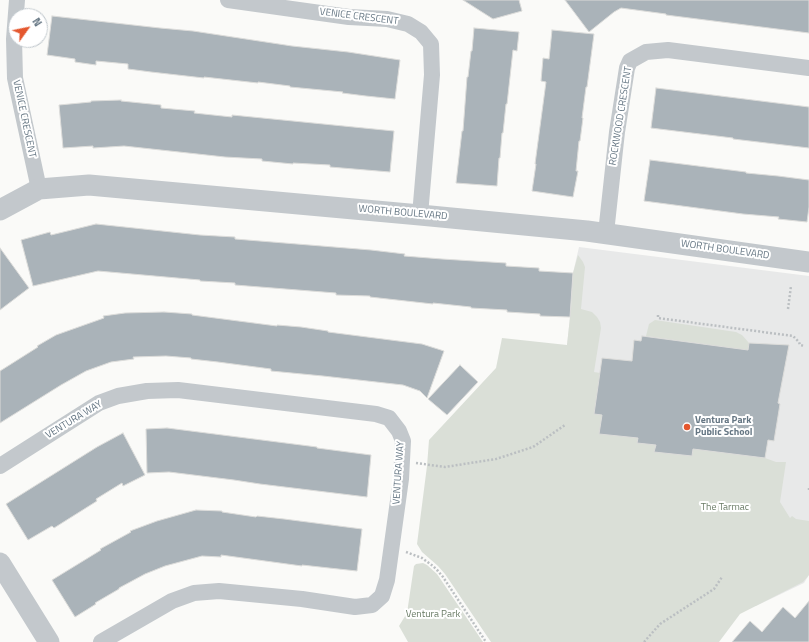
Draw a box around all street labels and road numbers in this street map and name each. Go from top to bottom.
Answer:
street label: VENICE CRESCENT [319,6,399,28]
street label: ROCKWOOD CRESCENT [607,66,635,166]
street label: VENICE CRESCENT [10,79,38,159]
street label: WORTH BOULEVARD [358,203,448,223]
street label: WORTH BOULEVARD [680,238,770,262]
street label: VENTURA WAY [44,398,104,442]
street label: VENTURA WAY [391,441,407,505]

